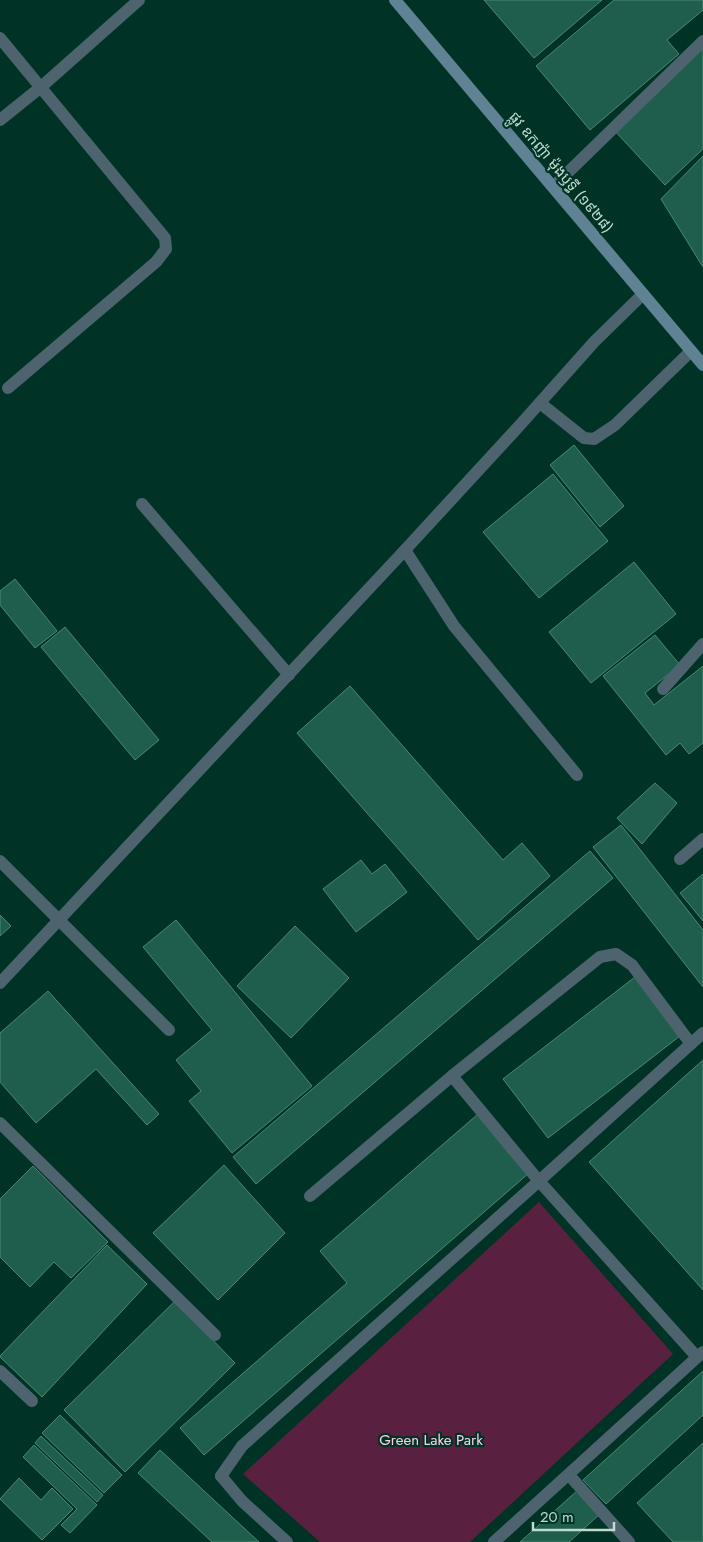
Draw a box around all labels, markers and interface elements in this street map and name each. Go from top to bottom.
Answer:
street label: ផ្លូវ ឧកញ៉ា ម៉ុងឫទ្ធី (១៩២៨) [502,107,618,239]
park label: Green Lake Park [379,1429,483,1451]
scale bar [533,1500,614,1532]
text: 20 m [540,1506,574,1528]

